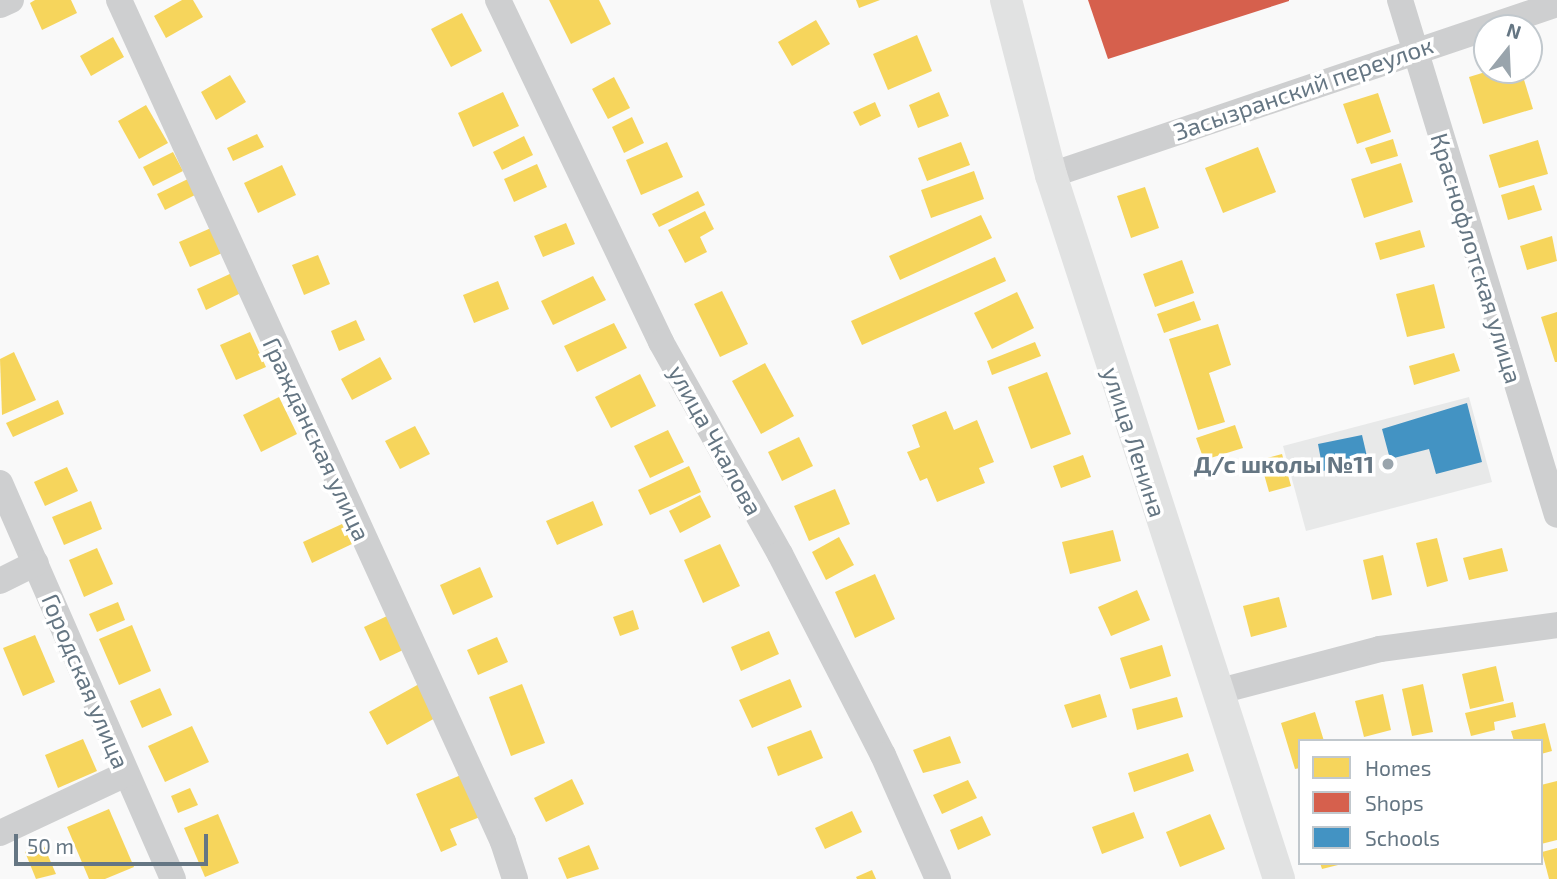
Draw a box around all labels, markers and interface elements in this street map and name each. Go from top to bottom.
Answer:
north arrow [1473,14,1543,84]
text: N [1504,17,1524,44]
street label: Засызранский переулок [1169,30,1437,146]
street label: Краснофлотская улица [1425,129,1529,387]
street label: Гражданская улица [257,333,377,545]
street label: улица Чкалова [663,360,769,520]
street label: улица Ленина [1097,363,1173,521]
place label: Д/с школы №11 [1194,450,1374,478]
marker: Д/с школы №11 [1380,456,1396,472]
street label: Городская улица [36,589,136,773]
legend [1298,739,1543,865]
text: Homes [1365,755,1431,780]
text: Shops [1365,790,1424,815]
scale bar [18,820,212,864]
text: Schools [1365,825,1440,850]
text: 50 m [27,833,74,858]

